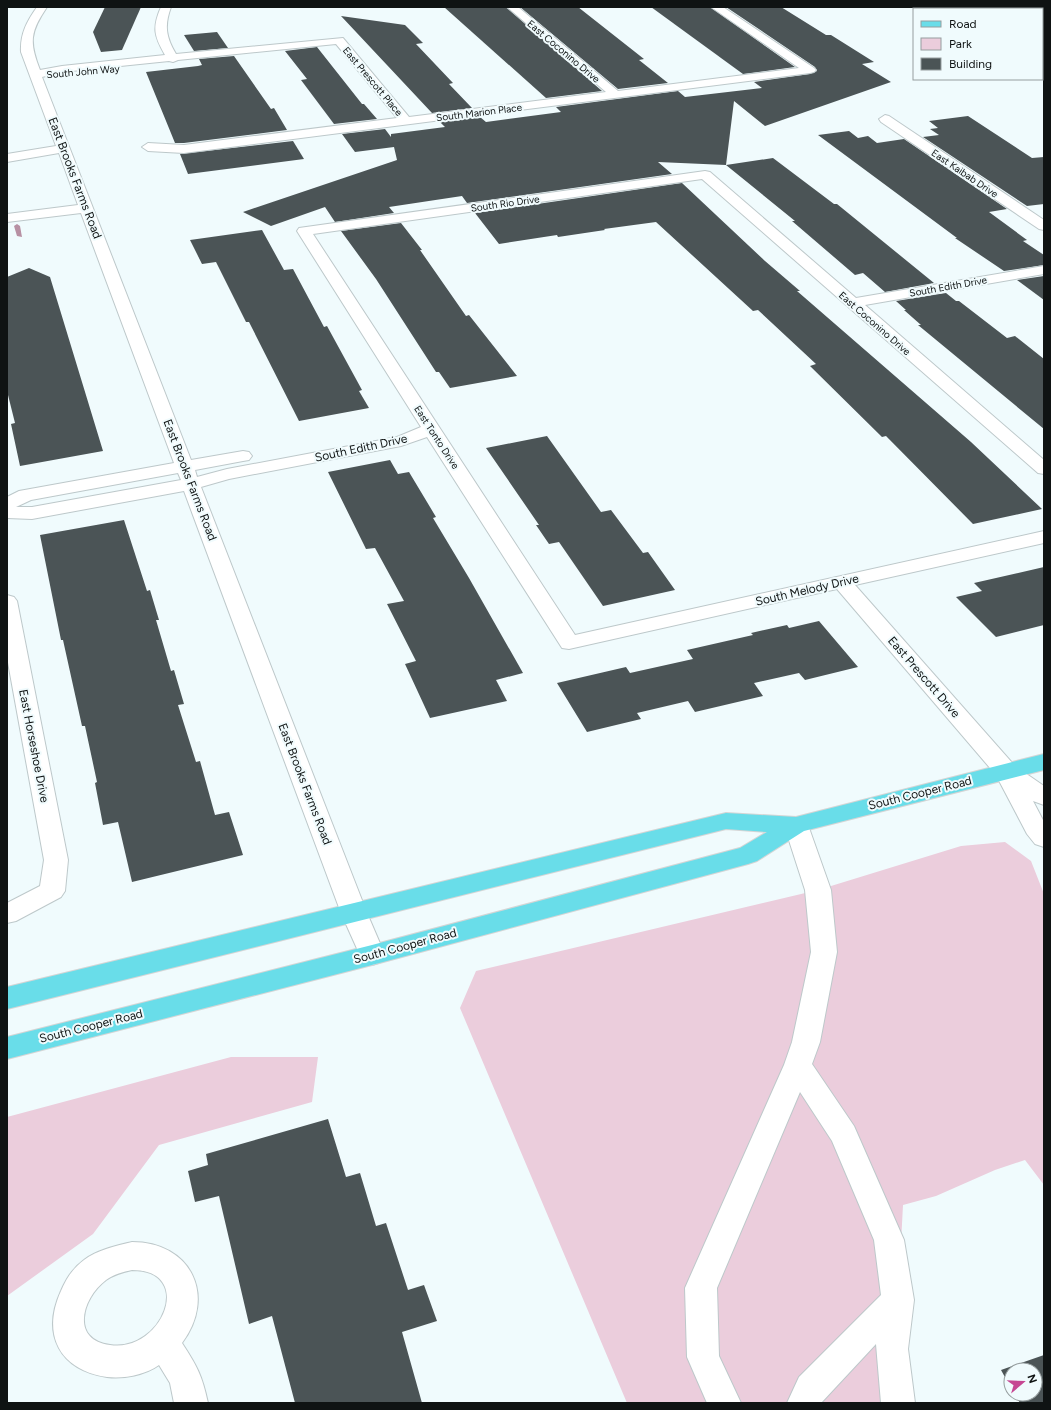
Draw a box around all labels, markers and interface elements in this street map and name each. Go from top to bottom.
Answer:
legend [913,8,1043,80]
street label: East Coconino Drive [525,17,603,86]
text: Road [949,17,977,31]
text: Park [949,37,972,51]
street label: East Prescott Place [340,44,406,119]
text: Building [949,57,992,71]
street label: South John Way [46,62,121,81]
street label: South Marion Place [435,101,523,124]
street label: East Brooks Farms Road [45,115,105,241]
street label: East Kaibab Drive [929,146,1001,201]
street label: South Rio Drive [470,192,541,215]
street label: South Edith Drive [908,273,988,300]
street label: East Coconino Drive [836,289,914,358]
street label: East Tonto Drive [411,403,462,472]
street label: East Brooks Farms Road [160,417,220,543]
street label: South Edith Drive [314,431,409,465]
street label: South Melody Drive [754,571,860,609]
street label: East Prescott Drive [885,634,963,721]
street label: East Horseshoe Drive [16,688,52,804]
street label: East Brooks Farms Road [275,721,335,847]
street label: South Cooper Road [867,773,973,813]
street label: South Cooper Road [352,926,458,966]
street label: South Cooper Road [38,1006,144,1046]
north arrow [1003,1362,1043,1402]
text: N [1024,1373,1040,1385]

